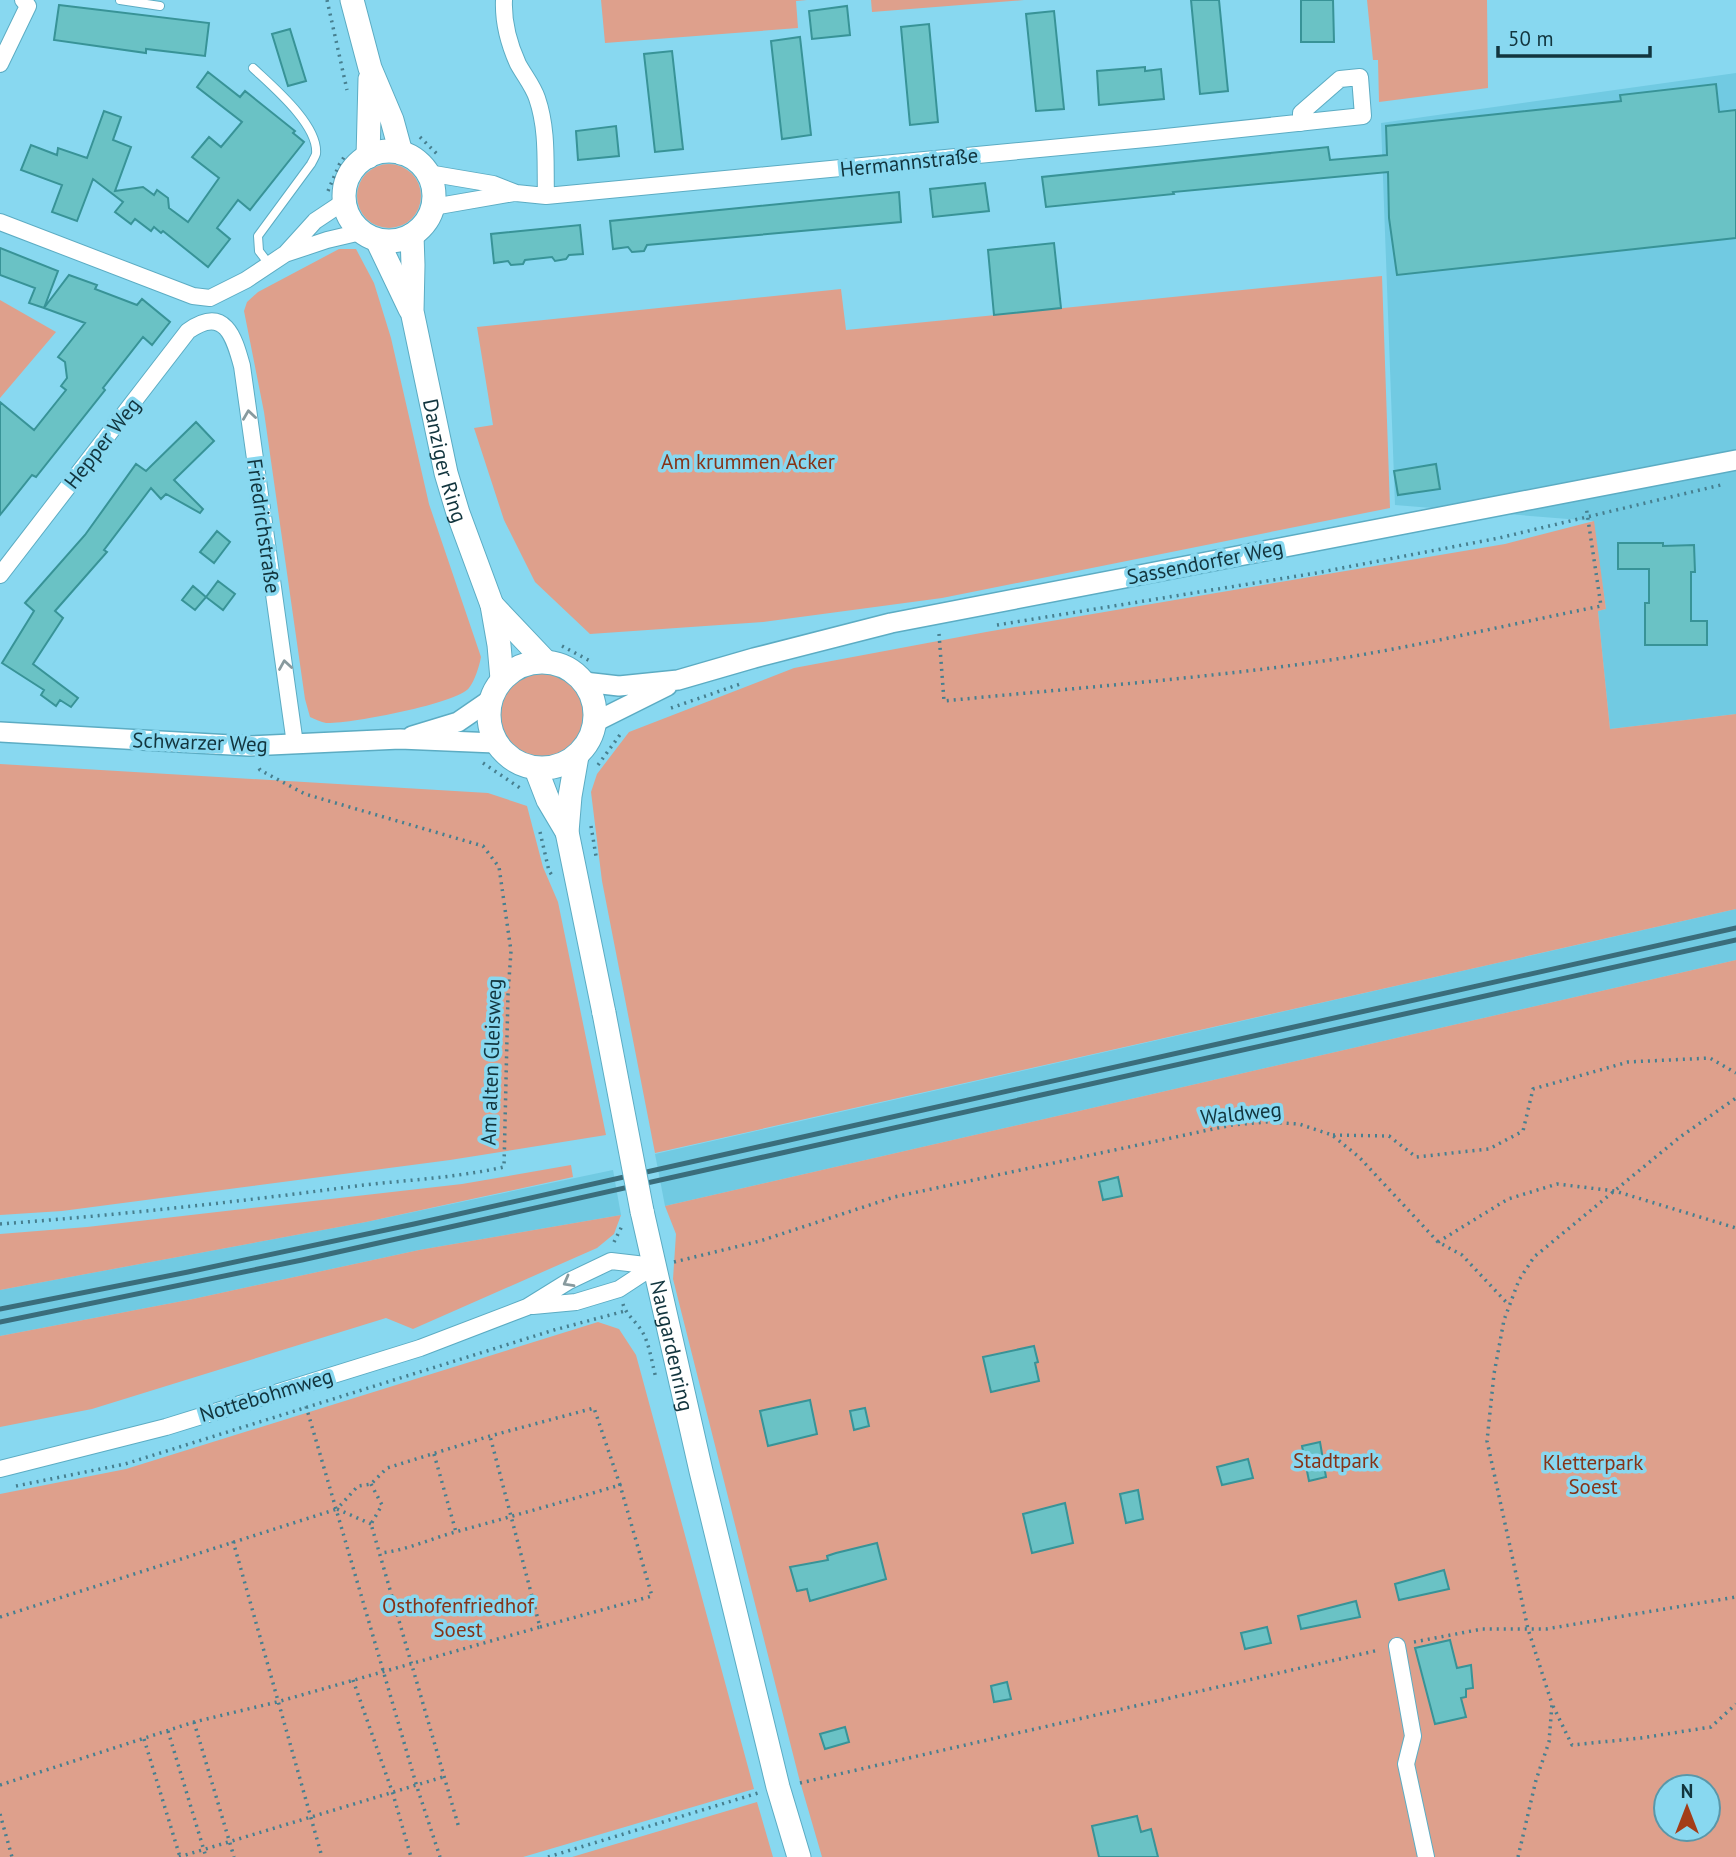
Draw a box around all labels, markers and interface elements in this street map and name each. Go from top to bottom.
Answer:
scale bar [1498,14,1650,58]
text: 50 m [1508,25,1554,52]
street label: Hermannstraße [838,141,980,183]
street label: Hepper Weg [58,392,146,494]
street label: Danziger Ring [417,396,474,526]
one-way arrow [241,409,256,421]
park label: Am krummen Acker [661,448,835,475]
street label: Friedrichstraße [241,457,287,595]
street label: Sassendorfer Weg [1124,534,1286,590]
one-way arrow [278,659,293,671]
street label: Schwarzer Weg [132,726,268,758]
street label: Am alten Gleisweg [475,978,507,1146]
street label: Waldweg [1199,1095,1283,1131]
one-way arrow [563,1274,575,1287]
street label: Naugardenring [645,1277,701,1414]
street label: Nottebohmweg [196,1362,336,1428]
park label: Stadtpark [1293,1447,1379,1474]
park label: Kletterpark Soest [1543,1449,1643,1500]
park label: Osthofenfriedhof Soest [382,1592,535,1643]
north arrow [1652,1773,1722,1843]
text: N [1681,1779,1693,1803]

